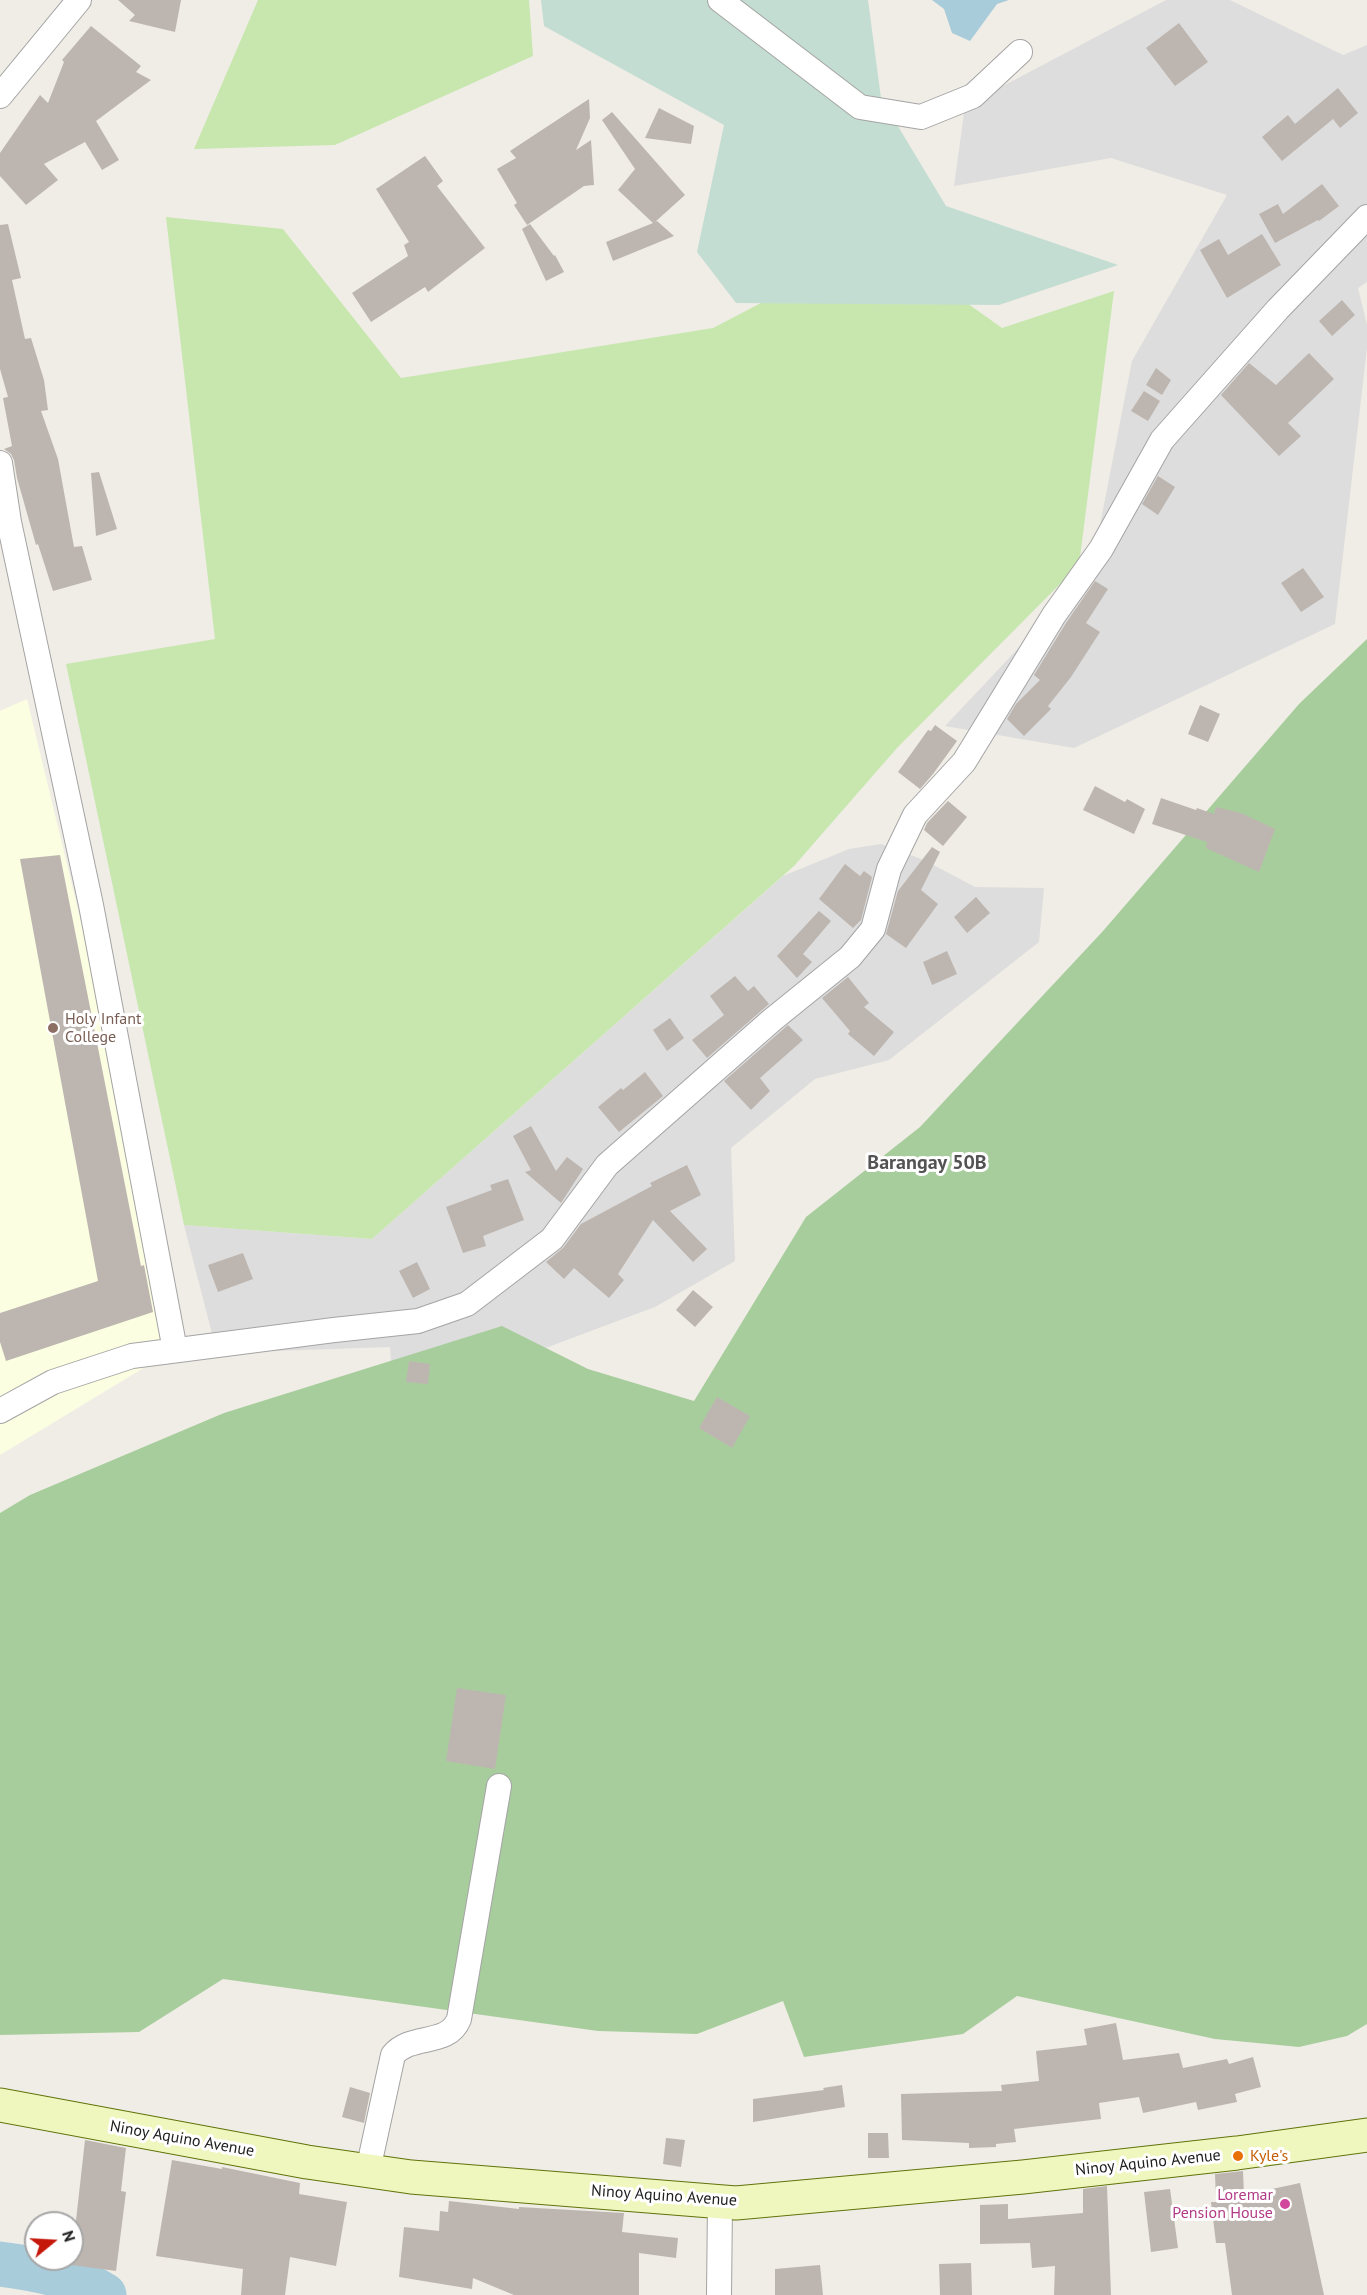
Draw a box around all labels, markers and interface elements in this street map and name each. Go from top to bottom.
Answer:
place label: Holy Infant College [65,1009,141,1047]
marker: Holy Infant College [46,1021,60,1035]
district label: Barangay 50B [867,1151,987,1175]
street label: Ninoy Aquino Avenue [108,2117,256,2161]
street label: Ninoy Aquino Avenue [1074,2146,1222,2180]
place label: Kyle's [1250,2146,1288,2166]
marker: Kyle's [1231,2149,1245,2163]
street label: Ninoy Aquino Avenue [590,2181,738,2211]
place label: Loremar Pension House [1172,2185,1273,2223]
marker: Loremar Pension House [1278,2197,1292,2211]
north arrow [24,2211,84,2271]
text: N [58,2228,80,2244]

